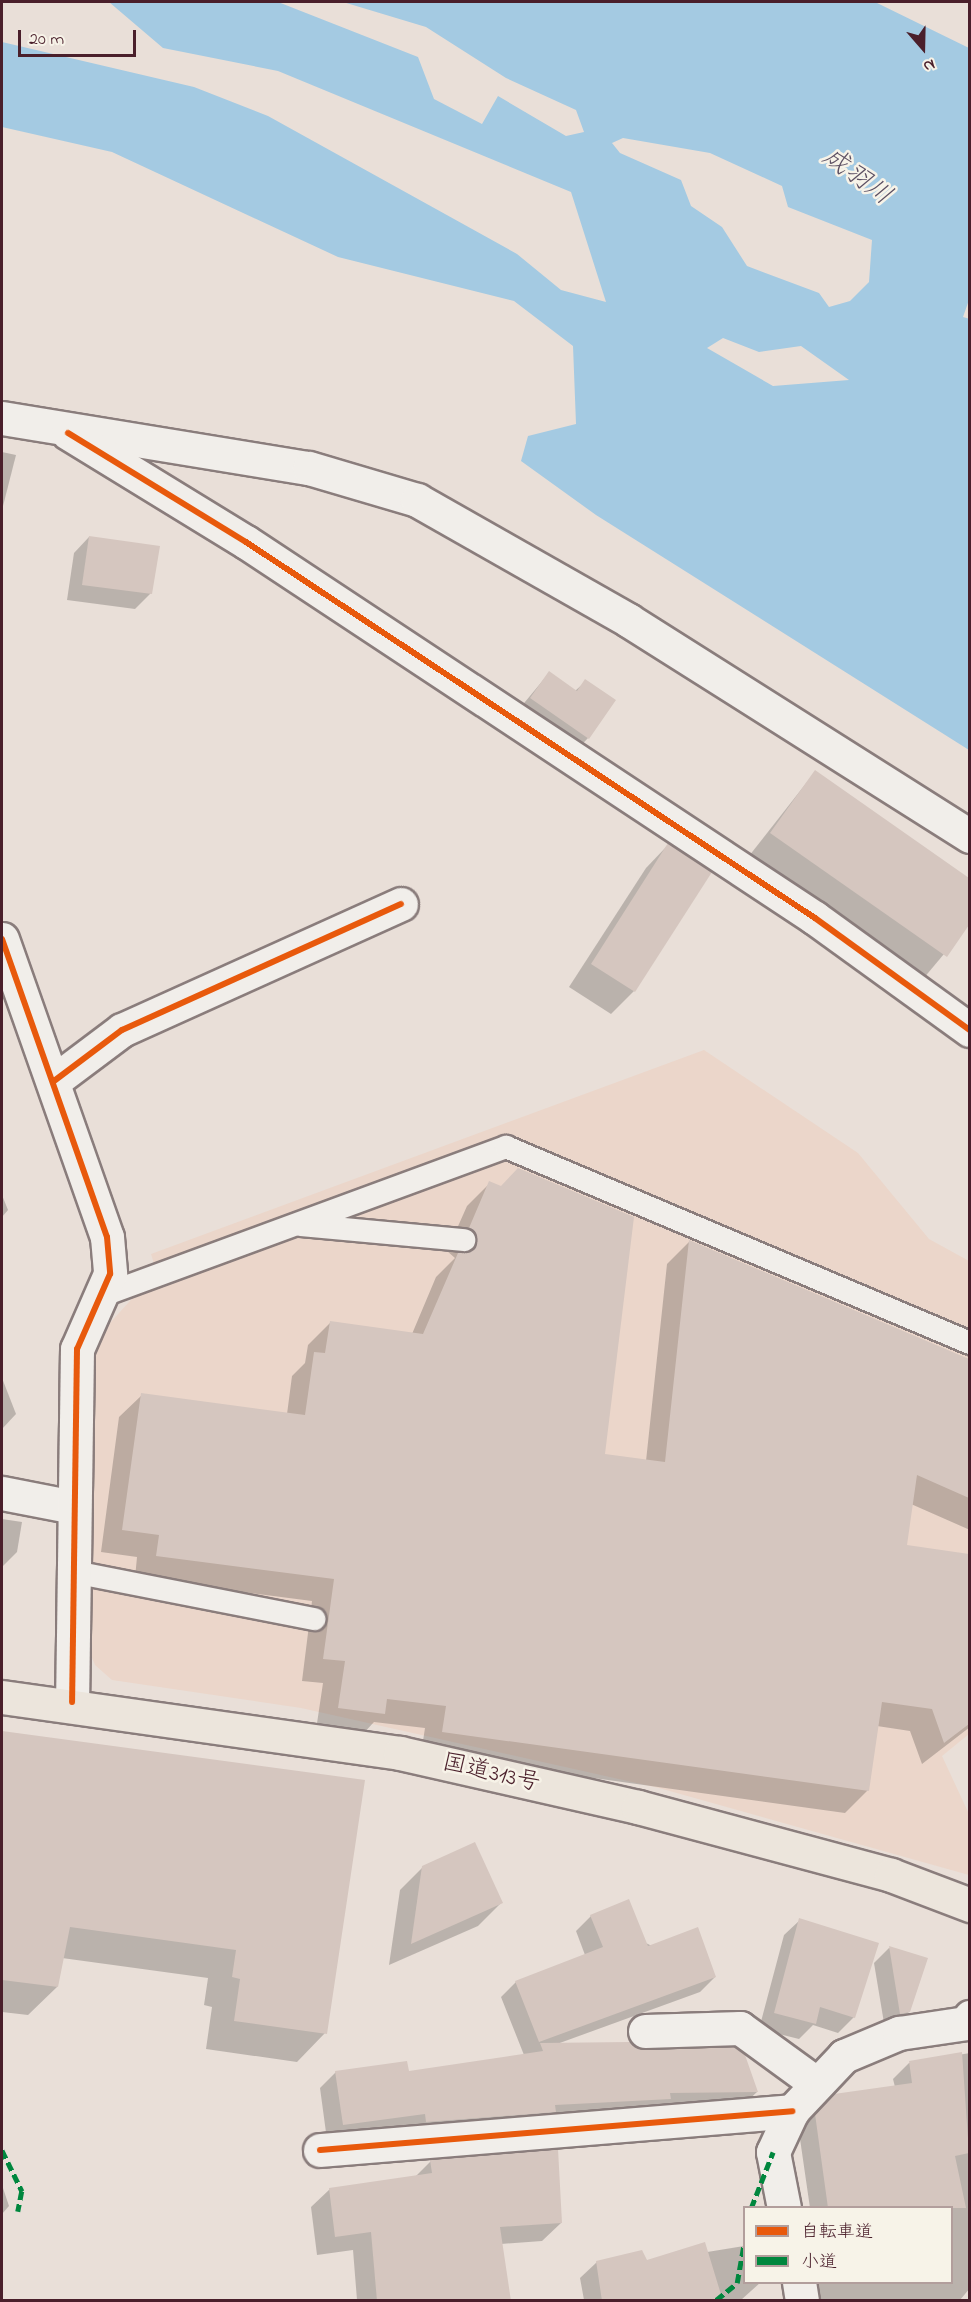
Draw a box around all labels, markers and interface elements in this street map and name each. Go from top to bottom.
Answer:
scale bar [21,18,140,56]
north arrow [893,18,953,78]
text: 20 m [29,27,64,53]
text: N [920,52,938,78]
water label: 成羽川 [815,142,897,214]
street label: 国道313号 [439,1749,543,1799]
legend [743,2206,953,2284]
text: 自転車道 [801,2220,873,2246]
text: 小道 [801,2250,837,2276]

